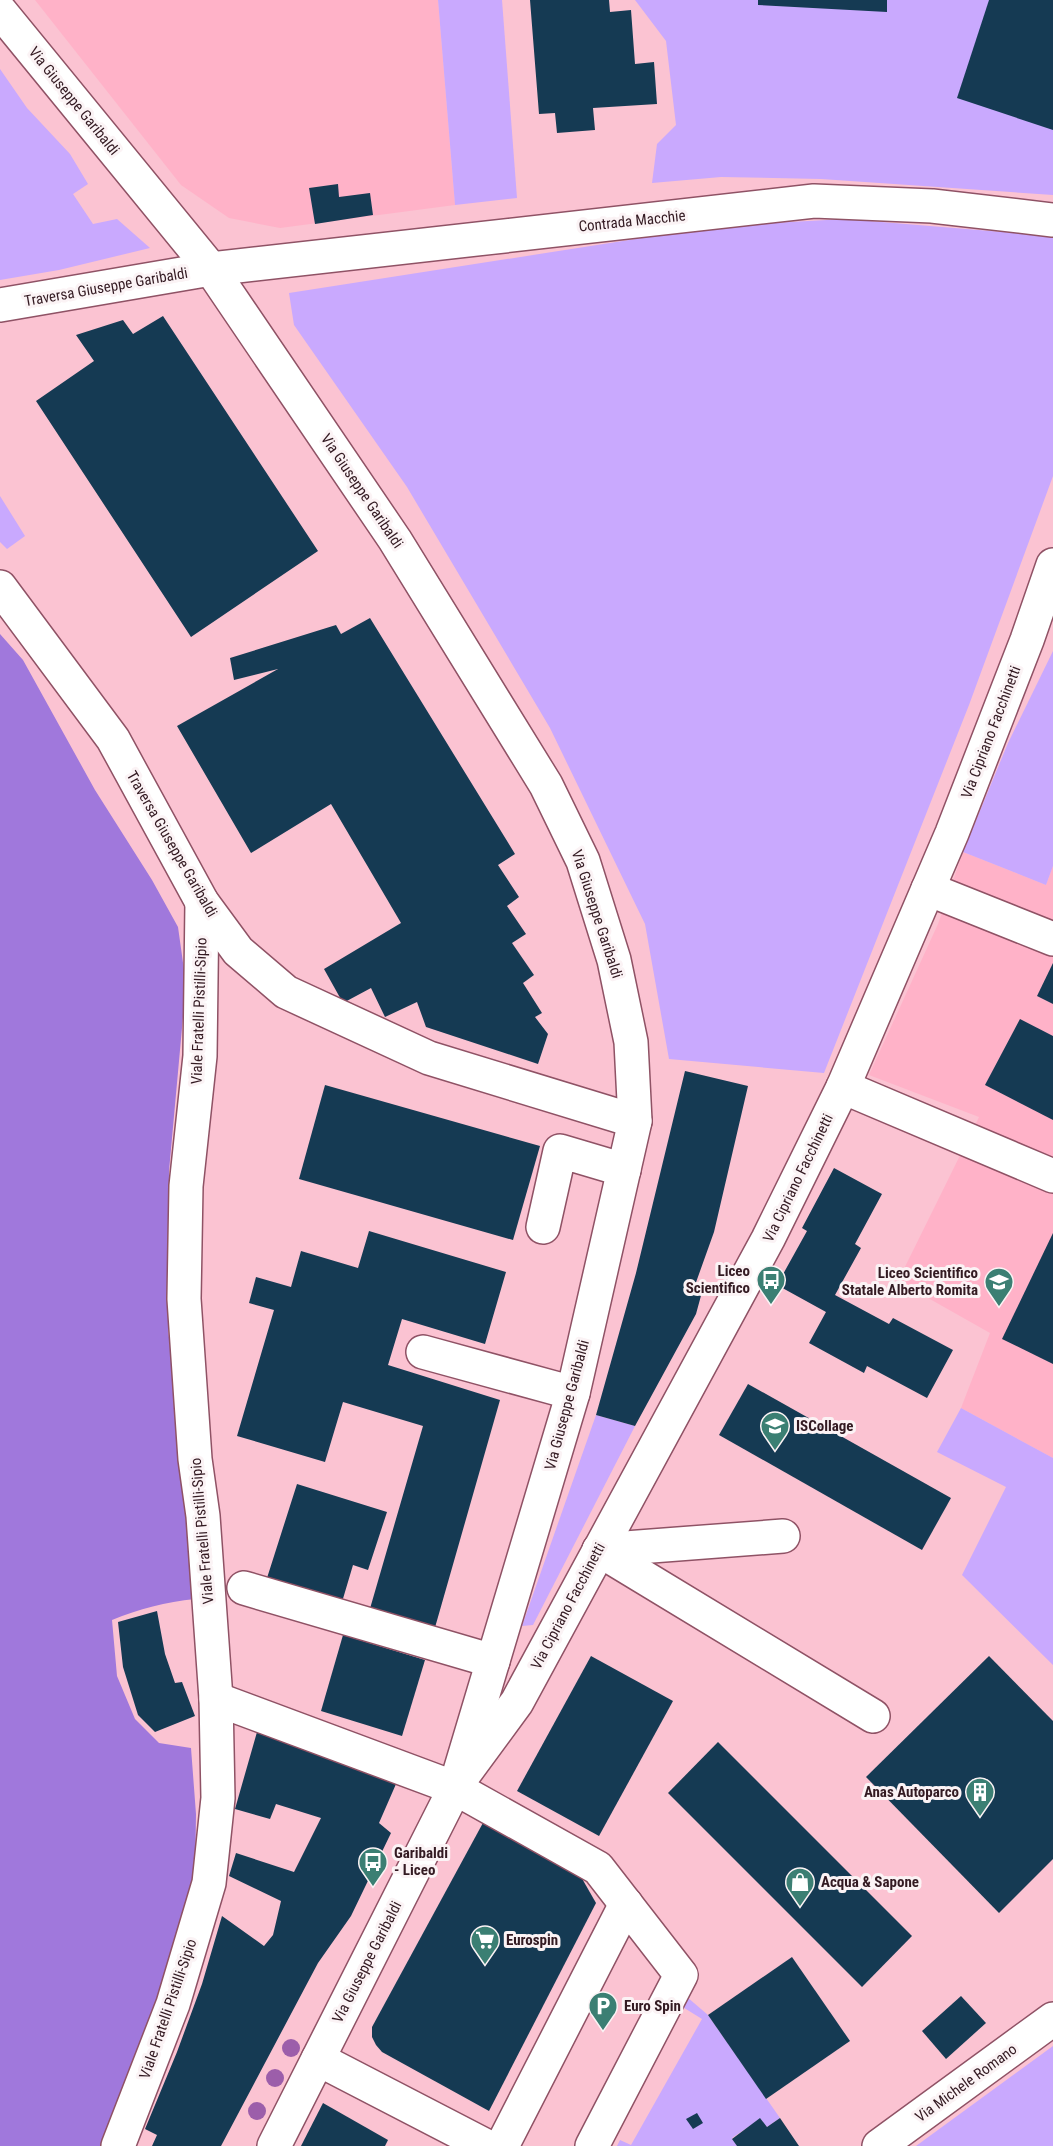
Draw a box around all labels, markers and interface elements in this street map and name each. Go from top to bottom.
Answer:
street label: Via Giuseppe Garibaldi [25,43,123,159]
street label: Contrada Macchie [578,206,686,236]
street label: Traversa Giuseppe Garibaldi [23,264,189,310]
street label: Via Giuseppe Garibaldi [317,430,407,552]
street label: Via Cipriano Facchinetti [957,663,1025,801]
street label: Traversa Giuseppe Garibaldi [123,768,221,920]
street label: Via Giuseppe Garibaldi [568,847,626,981]
street label: Viale Fratelli Pistilli-Sipio [187,937,211,1085]
street label: Via Cipriano Facchinetti [759,1111,837,1245]
place label: Liceo Scientifico [686,1262,750,1297]
bus stop icon: Liceo Scientifico [755,1264,787,1306]
place label: Liceo Scientifico Statale Alberto Romita [842,1264,978,1299]
school or university icon: Liceo Scientifico Statale Alberto Romita [983,1266,1015,1308]
street label: Via Giuseppe Garibaldi [541,1338,593,1472]
school or university icon: ISCollage [759,1410,791,1452]
place label: ISCollage [796,1417,854,1435]
street label: Viale Fratelli Pistilli-Sipio [187,1457,217,1605]
street label: Via Cipriano Facchinetti [527,1540,609,1672]
building icon: Anas Autoparco [964,1776,996,1818]
place label: Anas Autoparco [864,1783,959,1801]
place label: Garibaldi - Liceo [394,1844,448,1879]
bus stop icon: Garibaldi - Liceo [357,1846,389,1888]
shop icon: Acqua & Sapone [784,1866,816,1908]
place label: Acqua & Sapone [821,1873,919,1891]
street label: Via Giuseppe Garibaldi [329,1898,405,2026]
supermarket icon: Eurospin [469,1924,501,1966]
place label: Eurospin [506,1931,558,1949]
street label: Viale Fratelli Pistilli-Sipio [136,1937,200,2081]
parking icon: Euro Spin [587,1990,619,2032]
place label: Euro Spin [624,1997,681,2015]
street label: Via Michele Romano [912,2040,1020,2126]

